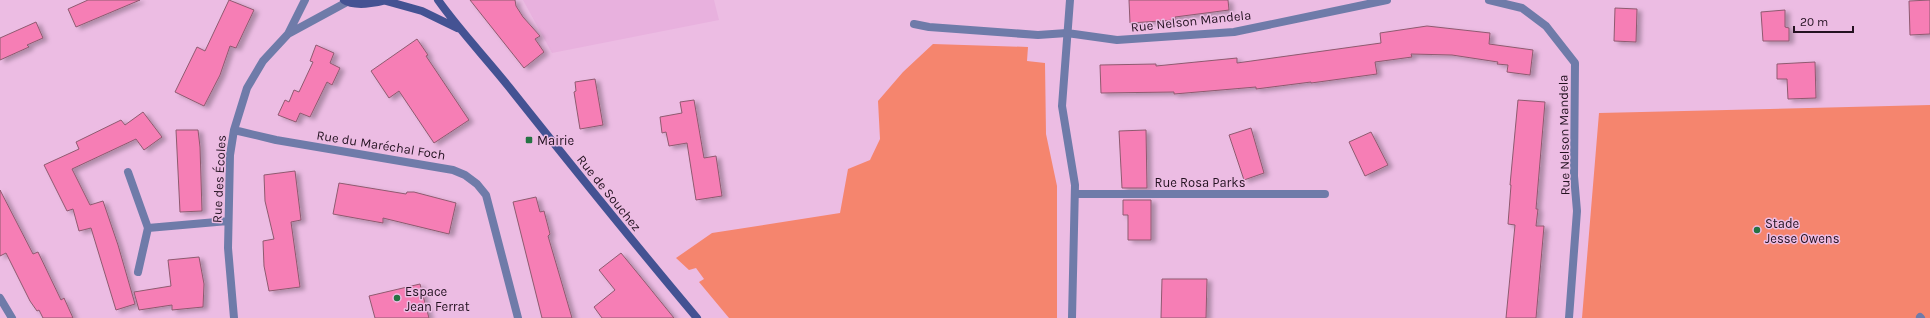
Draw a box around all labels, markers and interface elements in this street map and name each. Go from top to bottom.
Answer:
street label: Rue Nelson Mandela [1130,7,1252,35]
scale bar [1794,8,1853,34]
text: 20 m [1800,15,1828,29]
street label: Rue Nelson Mandela [1555,74,1573,196]
street label: Rue du Maréchal Foch [315,127,447,163]
place label: Mairie [537,133,575,148]
street label: Rue des Écoles [207,134,229,223]
marker: Mairie [524,135,534,145]
street label: Rue de Souchez [574,152,644,234]
street label: Rue Rosa Parks [1155,175,1246,190]
place label: Stade Jesse Owens [1765,216,1840,246]
marker: Stade Jesse Owens [1752,225,1762,235]
place label: Espace Jean Ferrat [405,284,470,314]
marker: Espace Jean Ferrat [392,293,402,303]

